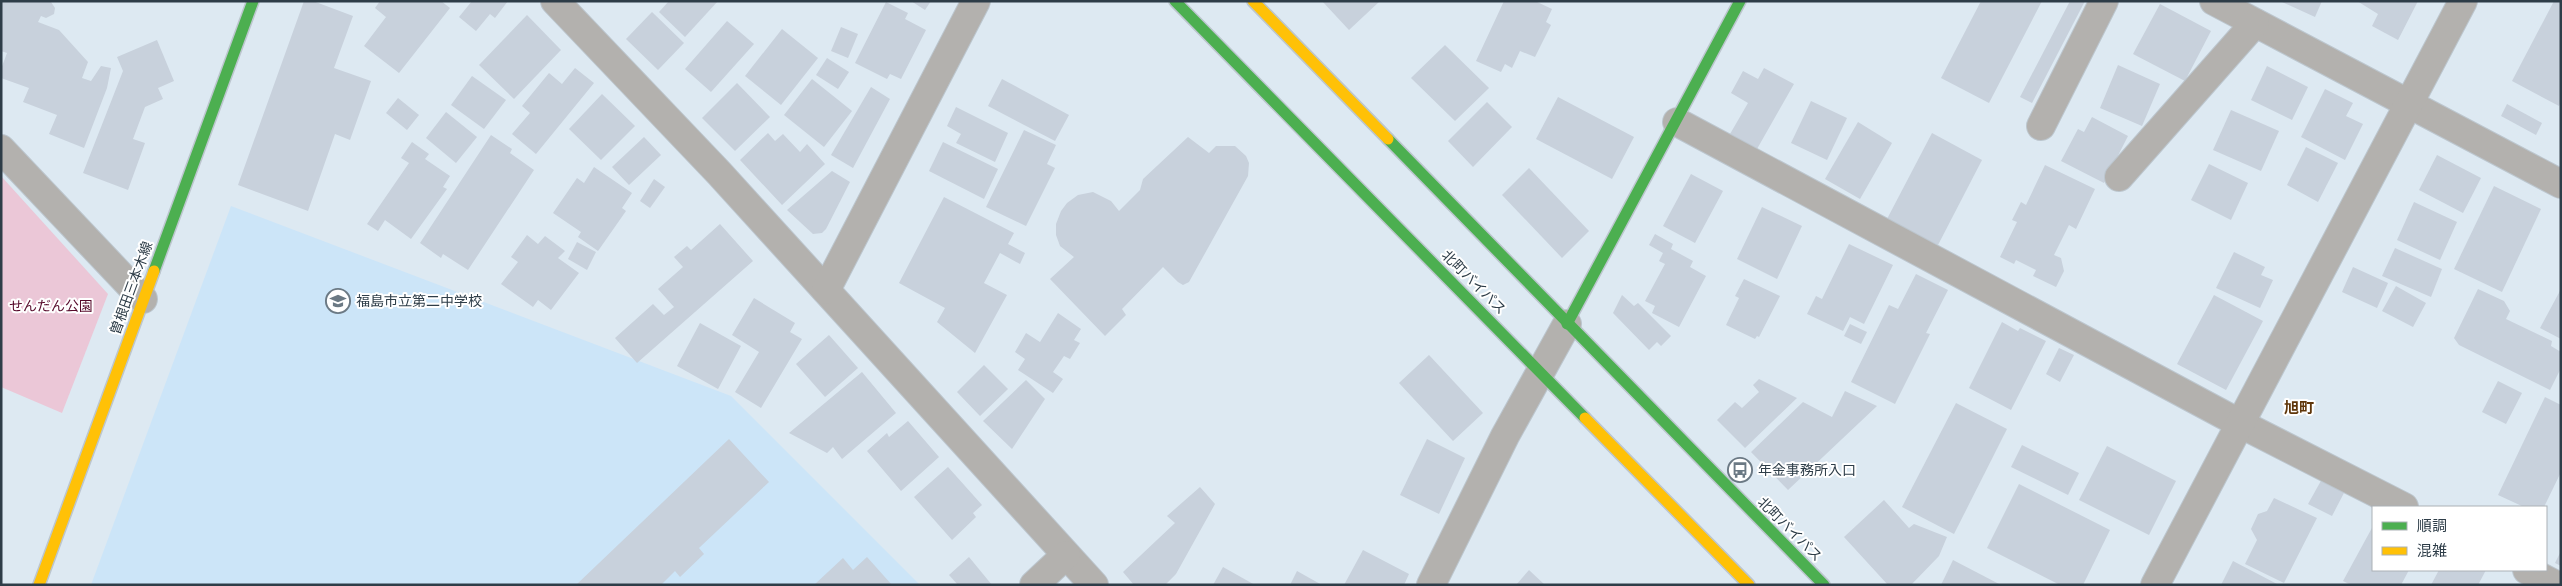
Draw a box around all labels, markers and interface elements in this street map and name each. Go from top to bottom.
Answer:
street label: 曽根田三本木線 [106,239,156,337]
street label: 北町バイパス [1438,246,1510,318]
school or university icon: 福島市立第二中学校 [325,288,351,314]
place label: 福島市立第二中学校 [356,292,482,310]
park label: せんだん公園 [9,297,93,315]
district label: 旭町 [2284,397,2314,418]
bus stop icon: 年金事務所入口 [1727,457,1753,483]
place label: 年金事務所入口 [1758,461,1856,479]
street label: 北町バイパス [1754,493,1826,565]
legend [2372,506,2547,571]
text: 順調 [2417,515,2447,536]
text: 混雑 [2417,540,2447,561]

